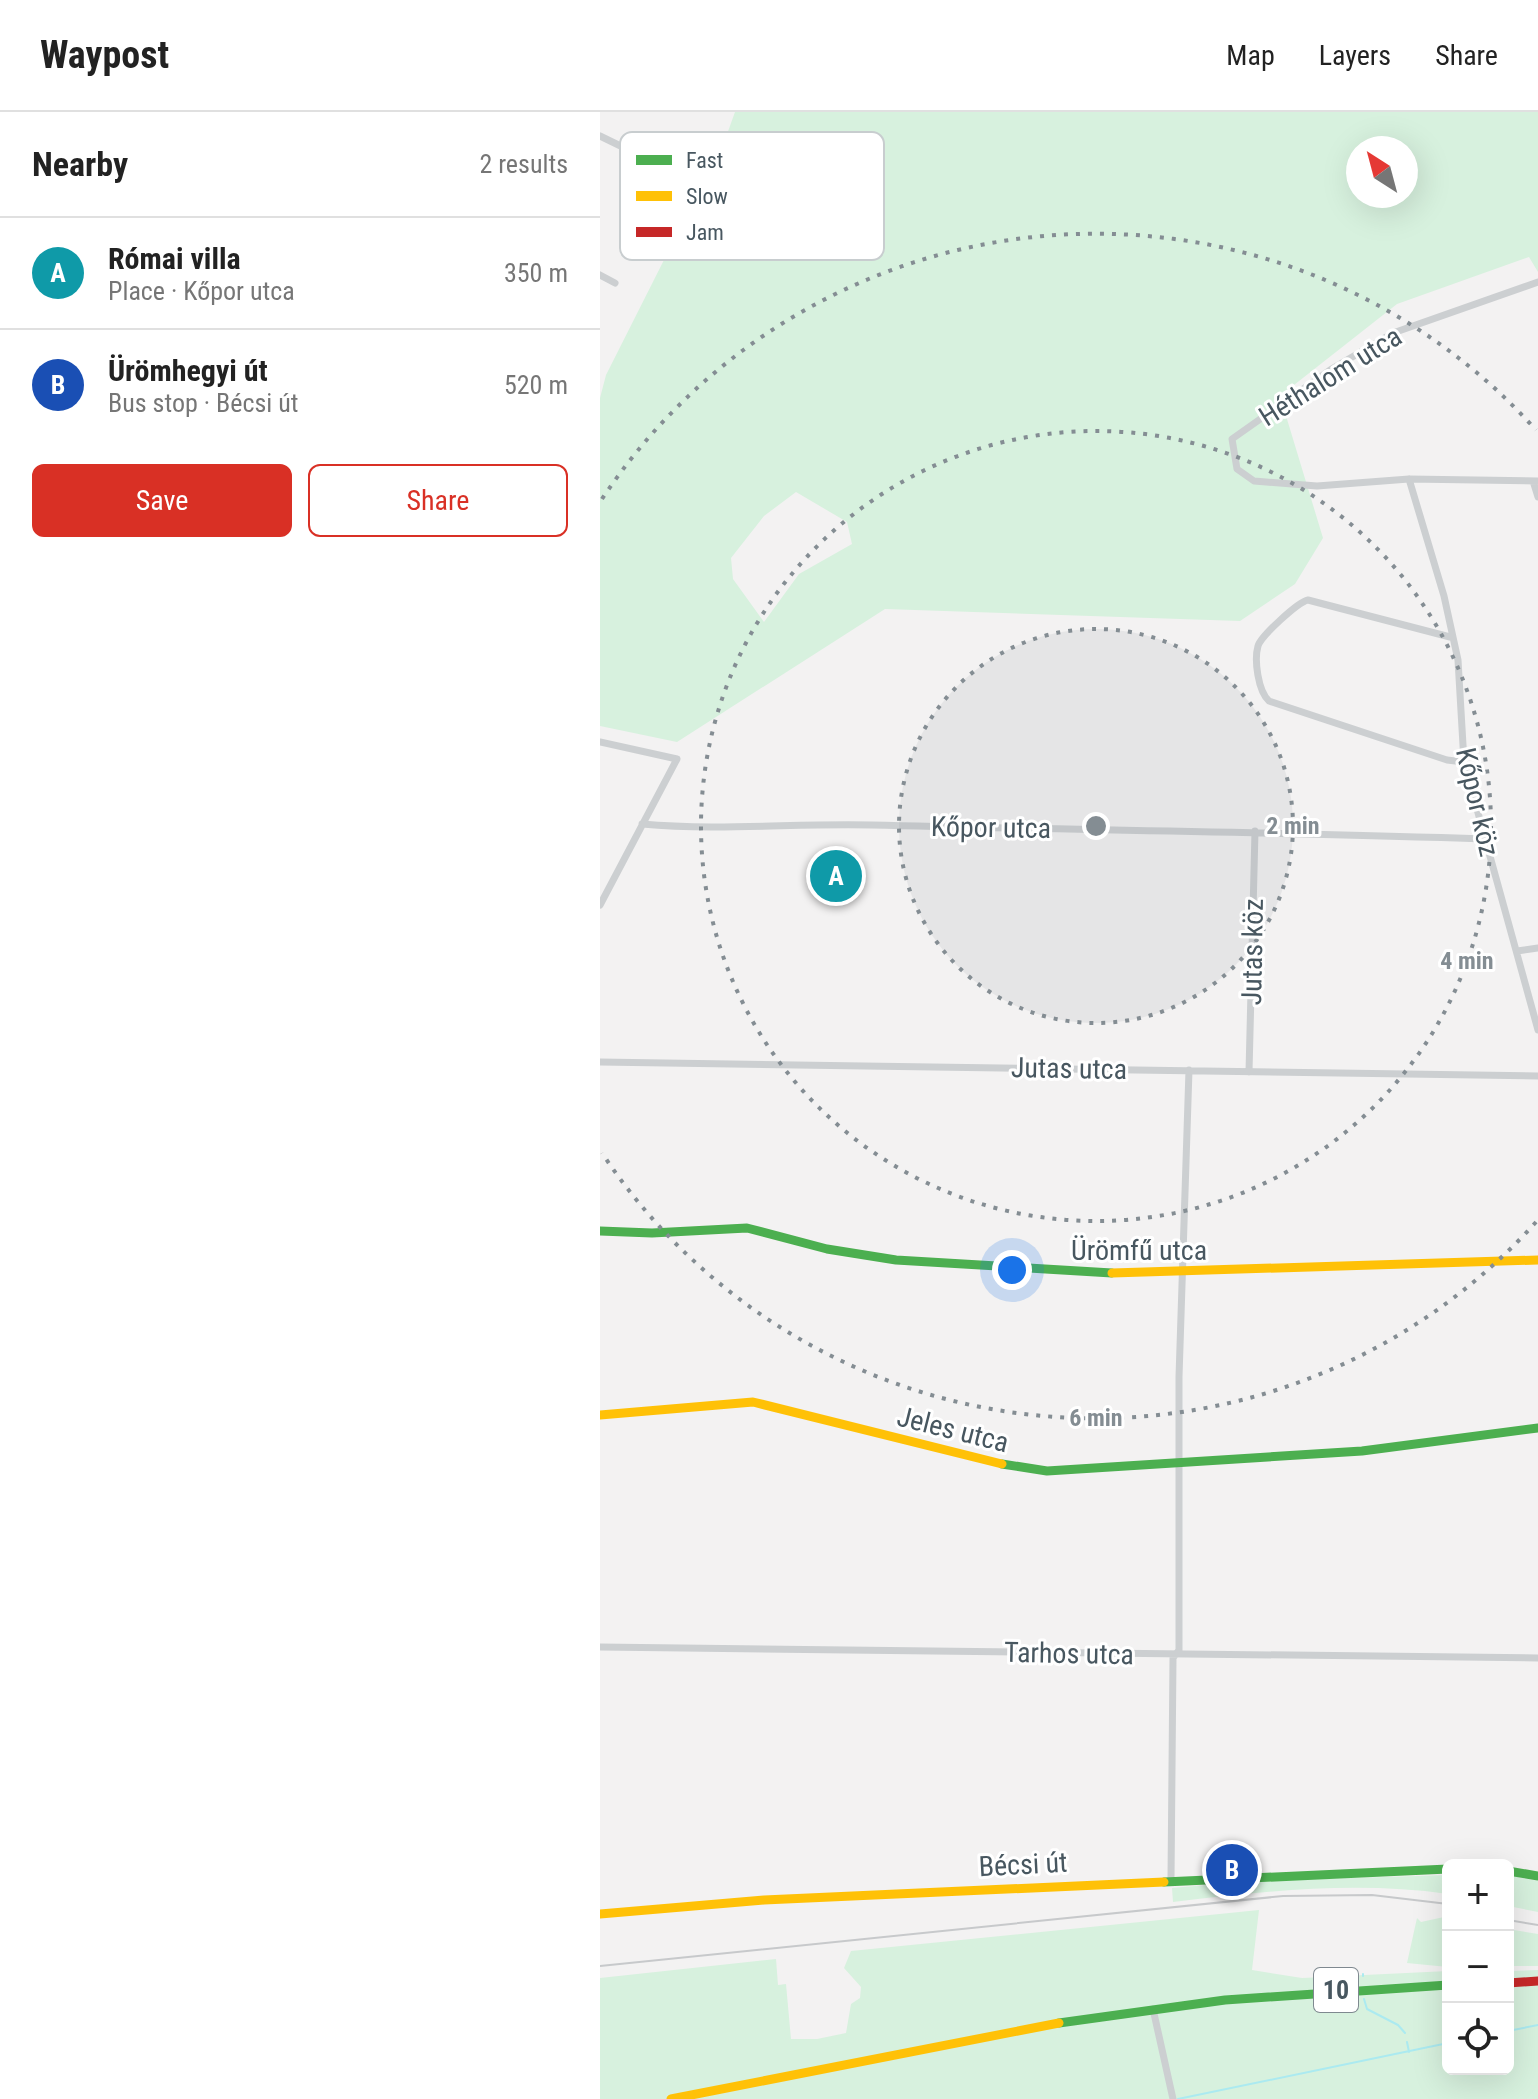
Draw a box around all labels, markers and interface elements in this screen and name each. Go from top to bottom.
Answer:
text: Waypost [40,33,169,77]
text: Map [1226,39,1275,72]
text: Layers [1319,39,1391,72]
text: Share [1435,39,1498,72]
legend [620,132,884,260]
north arrow [1346,136,1418,208]
text: Nearby [32,144,128,184]
text: Fast [686,148,723,173]
text: 2 results [479,149,568,179]
text: Slow [686,184,728,209]
text: Jam [686,220,724,245]
text: Római villa [108,241,241,276]
text: A [50,258,66,288]
text: 350 m [504,258,568,288]
text: Place · Kőpor utca [108,276,295,306]
street label: Héthalom utca [1253,320,1408,433]
text: Ürömhegyi út [108,353,268,388]
text: B [51,370,65,400]
text: 520 m [504,370,568,400]
text: Bus stop · Bécsi út [108,388,298,418]
button: Save [32,464,292,537]
button: Share [308,464,568,537]
street label: Kőpor köz [1449,745,1506,860]
street label: Kőpor utca [931,810,1051,845]
centre of rings [1082,812,1110,840]
text: 2 min [1266,812,1320,840]
pin: A [810,846,862,906]
street label: Jutas köz [1235,898,1270,1006]
text: 4 min [1440,947,1494,975]
street label: Jutas utca [1011,1051,1127,1086]
street label: Ürömfű utca [1071,1234,1207,1267]
your location [992,1250,1032,1290]
street label: Jeles utca [894,1400,1012,1459]
text: 6 min [1069,1404,1123,1432]
street label: Tarhos utca [1004,1636,1134,1671]
pin: B [1206,1840,1258,1900]
street label: Bécsi út [978,1846,1068,1883]
map controls [1442,1859,1514,2075]
button: + [1442,1859,1514,1931]
button: − [1442,1931,1514,2003]
road number: 10 [1314,1968,1358,2012]
button: locate [1442,2003,1514,2075]

